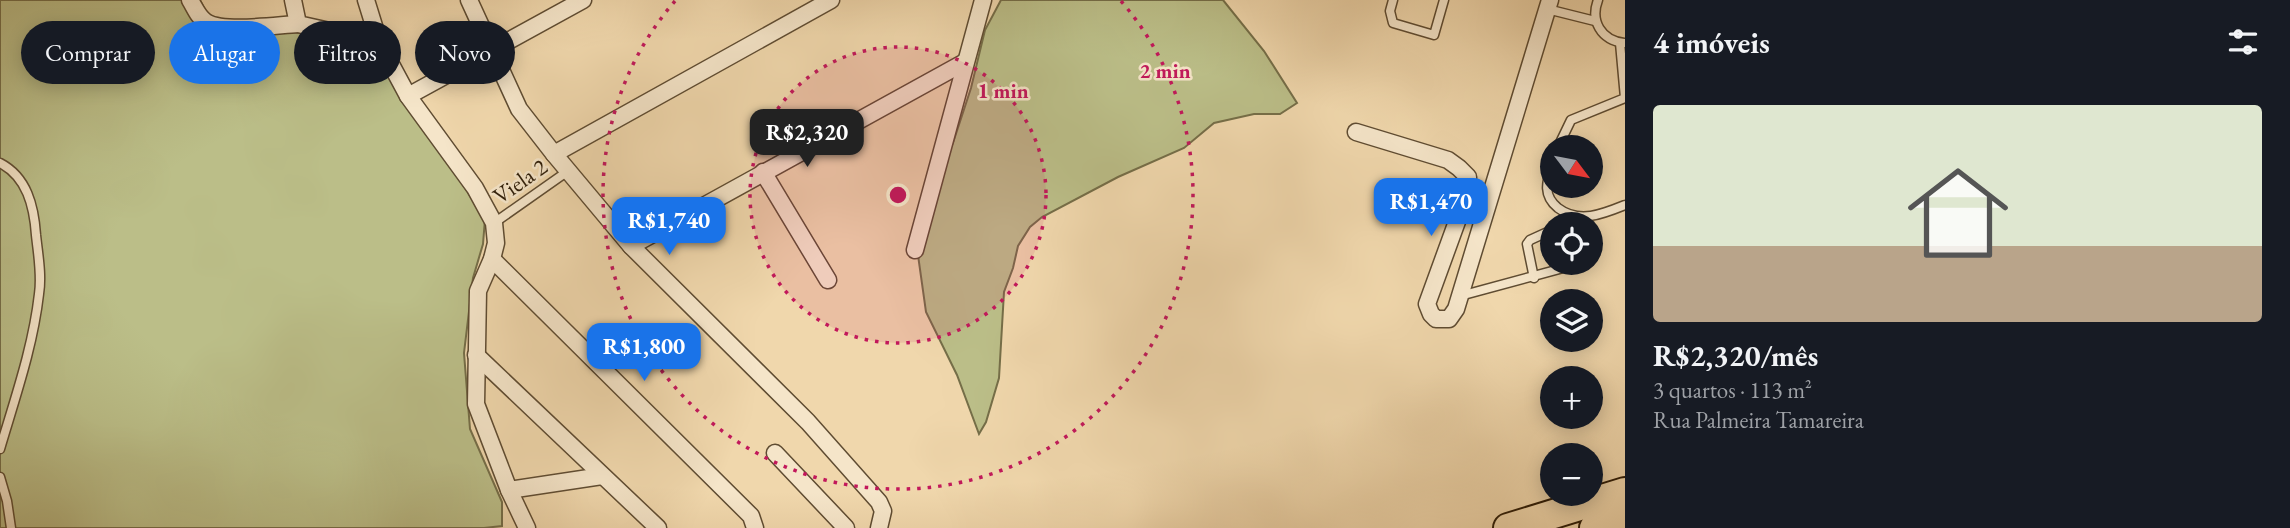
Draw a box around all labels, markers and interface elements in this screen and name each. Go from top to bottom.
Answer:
chip: Comprar [21,21,155,84]
chip: Alugar [169,21,280,84]
chip: Filtros [294,21,401,84]
chip: Novo [415,21,515,84]
text: 4 imóveis [1653,23,1770,62]
icon: filters [2224,23,2262,61]
text: 2 min [1139,57,1191,84]
text: 1 min [977,77,1029,104]
pin: R$2,320 [742,110,872,169]
text: R$2,320 [766,117,848,147]
north arrow [1540,135,1603,198]
map controls [1540,135,1603,506]
icon: home [1895,150,2021,276]
street label: Viela 2 [487,152,553,210]
pin: R$1,470 [1366,178,1496,238]
centre of rings [886,183,910,207]
text: R$1,470 [1390,186,1472,216]
pin: R$1,740 [604,198,734,257]
text: R$1,740 [628,205,710,235]
button: locate [1540,212,1603,275]
button: layers [1540,289,1603,352]
pin: R$1,800 [579,324,709,383]
text: R$1,800 [603,331,685,361]
text: R$2,320/mês [1653,336,1818,375]
button: + [1540,366,1603,429]
text: 3 quartos · 113 m² [1653,375,1812,405]
text: Rua Palmeira Tamareira [1653,405,1864,435]
button: − [1540,443,1603,506]

